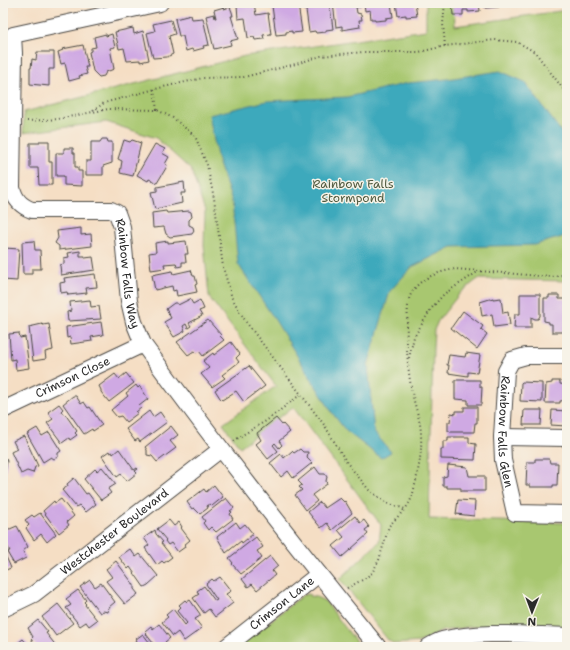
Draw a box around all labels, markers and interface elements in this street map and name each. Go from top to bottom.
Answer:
park label: Rainbow Falls Stormpond [312,176,394,206]
street label: Rainbow Falls Way [112,216,144,331]
street label: Crimson Close [33,353,113,402]
street label: Rainbow Falls Glen [494,375,517,489]
street label: Westchester Boulevard [57,485,172,579]
street label: Crimson Lane [246,573,318,634]
north arrow [512,592,552,632]
text: N [527,614,536,629]

